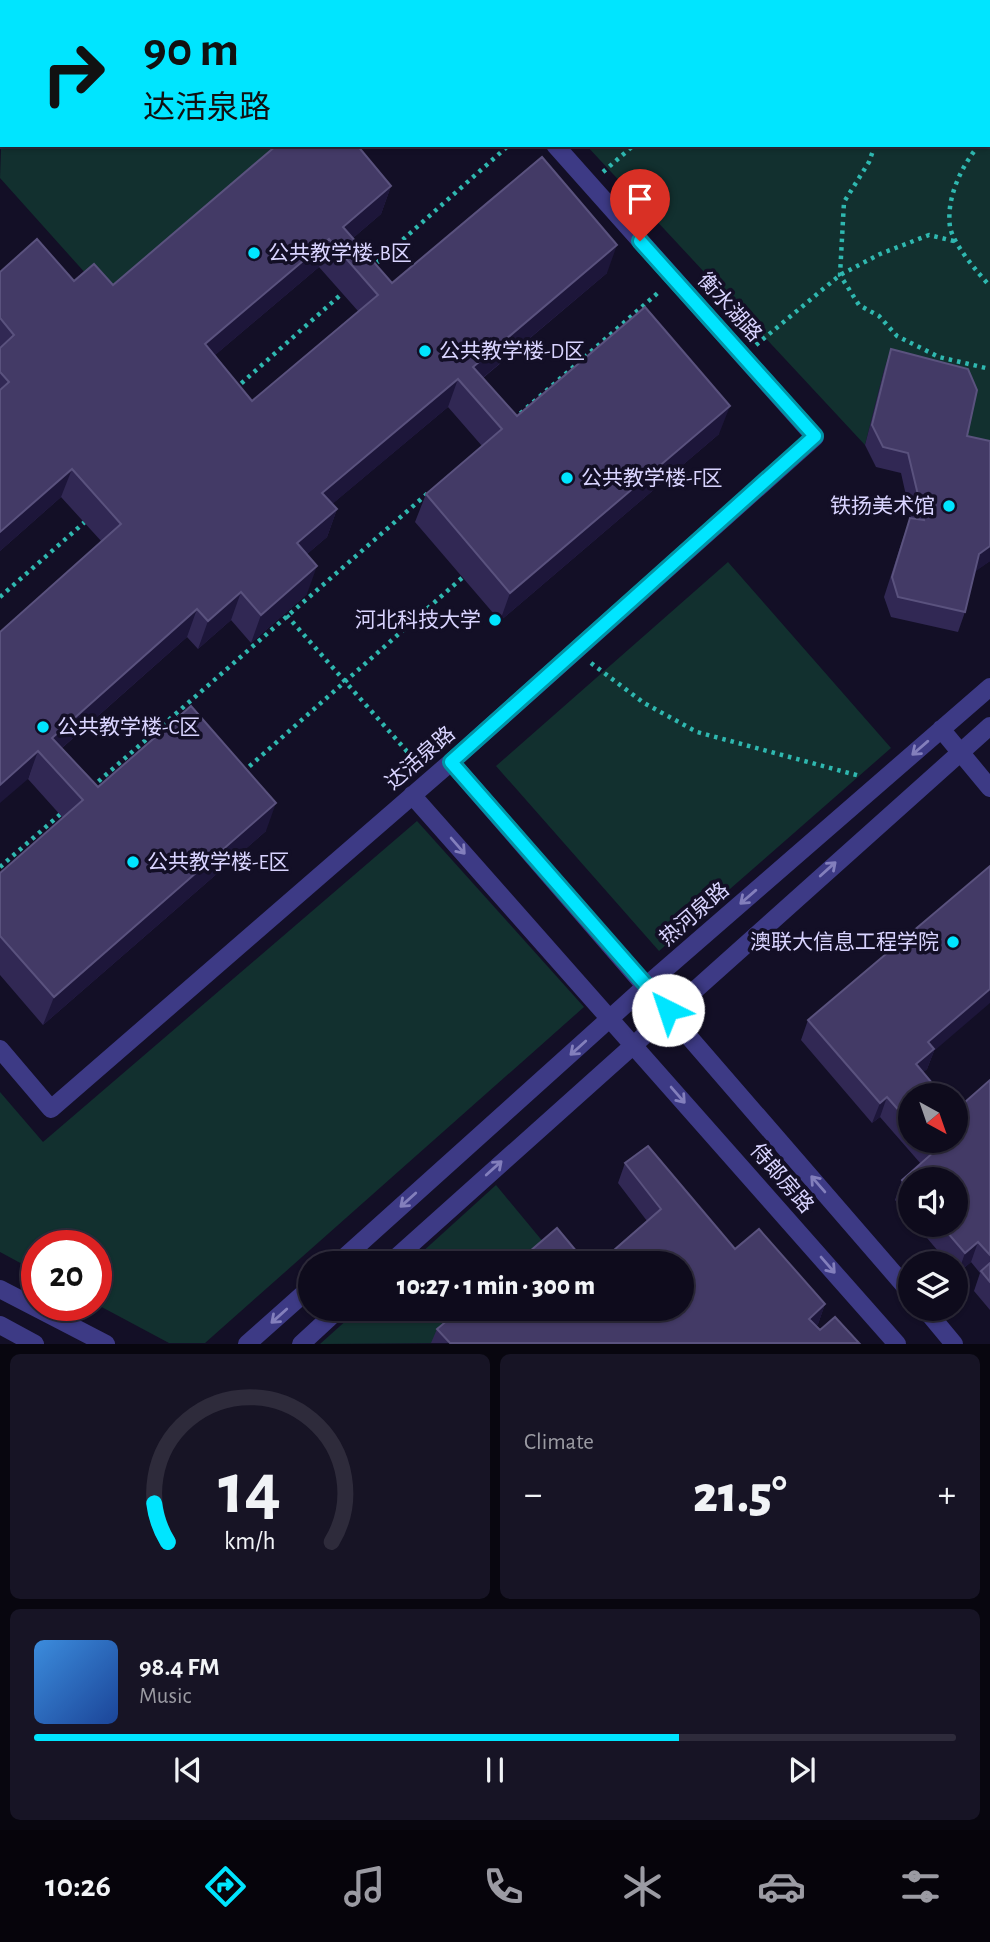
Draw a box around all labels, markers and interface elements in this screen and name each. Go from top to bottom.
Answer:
text: 90 m [143,26,239,75]
icon: right [28,28,119,119]
text: 达活泉路 [143,92,271,124]
pin [610,169,670,241]
icon: arrive [621,180,659,218]
place label: 公共教学楼-B区 [268,242,412,264]
marker: 公共教学楼-B区 [246,245,262,261]
street label: 衡水湖路 [694,268,766,346]
place label: 公共教学楼-D区 [439,340,585,362]
marker: 公共教学楼-D区 [417,343,433,359]
place label: 公共教学楼-F区 [581,467,723,489]
marker: 公共教学楼-F区 [559,470,575,486]
place label: 铁扬美术馆 [830,495,935,517]
marker: 铁扬美术馆 [941,498,957,514]
place label: 河北科技大学 [355,609,481,631]
marker: 河北科技大学 [487,612,503,628]
place label: 公共教学楼-C区 [57,716,200,738]
marker: 公共教学楼-C区 [35,719,51,735]
street label: 达活泉路 [381,722,459,794]
one-way arrow [911,740,929,756]
one-way arrow [450,837,466,855]
place label: 公共教学楼-E区 [147,851,290,873]
marker: 公共教学楼-E区 [125,854,141,870]
one-way arrow [819,861,837,877]
street label: 热河泉路 [655,878,733,950]
one-way arrow [740,889,758,905]
place label: 澳联大信息工程学院 [750,930,939,953]
marker: 澳联大信息工程学院 [945,934,961,950]
position arrow [631,973,705,1047]
one-way arrow [569,1040,587,1056]
north arrow [898,1083,968,1153]
map controls [898,1083,968,1321]
one-way arrow [670,1085,686,1103]
street label: 侍郎房路 [746,1139,818,1217]
one-way arrow [485,1161,503,1177]
button: sound [898,1167,968,1237]
one-way arrow [810,1176,826,1194]
one-way arrow [400,1191,417,1208]
speed limit sign: 20 [21,1230,112,1321]
button: layers [898,1251,968,1321]
one-way arrow [820,1256,836,1274]
text: 10:27 · 1 min · 300 m [397,1273,595,1299]
one-way arrow [270,1307,288,1323]
text: Climate [524,1431,594,1454]
text: 14 [219,1455,281,1528]
text: 21.5° [693,1469,787,1521]
text: − [524,1476,542,1514]
text: + [938,1476,956,1514]
text: km/h [224,1529,276,1554]
text: 98.4 FM [139,1654,220,1680]
text: Music [139,1685,191,1708]
icon: previous [169,1751,207,1789]
icon: pause [476,1751,514,1789]
icon: next [783,1751,821,1789]
icon: directions [201,1862,250,1911]
icon: music [340,1862,389,1911]
icon: phone [479,1862,528,1911]
icon: climate [618,1862,667,1911]
icon: car [757,1862,806,1911]
icon: filters [896,1862,945,1911]
text: 10:26 [45,1870,111,1902]

